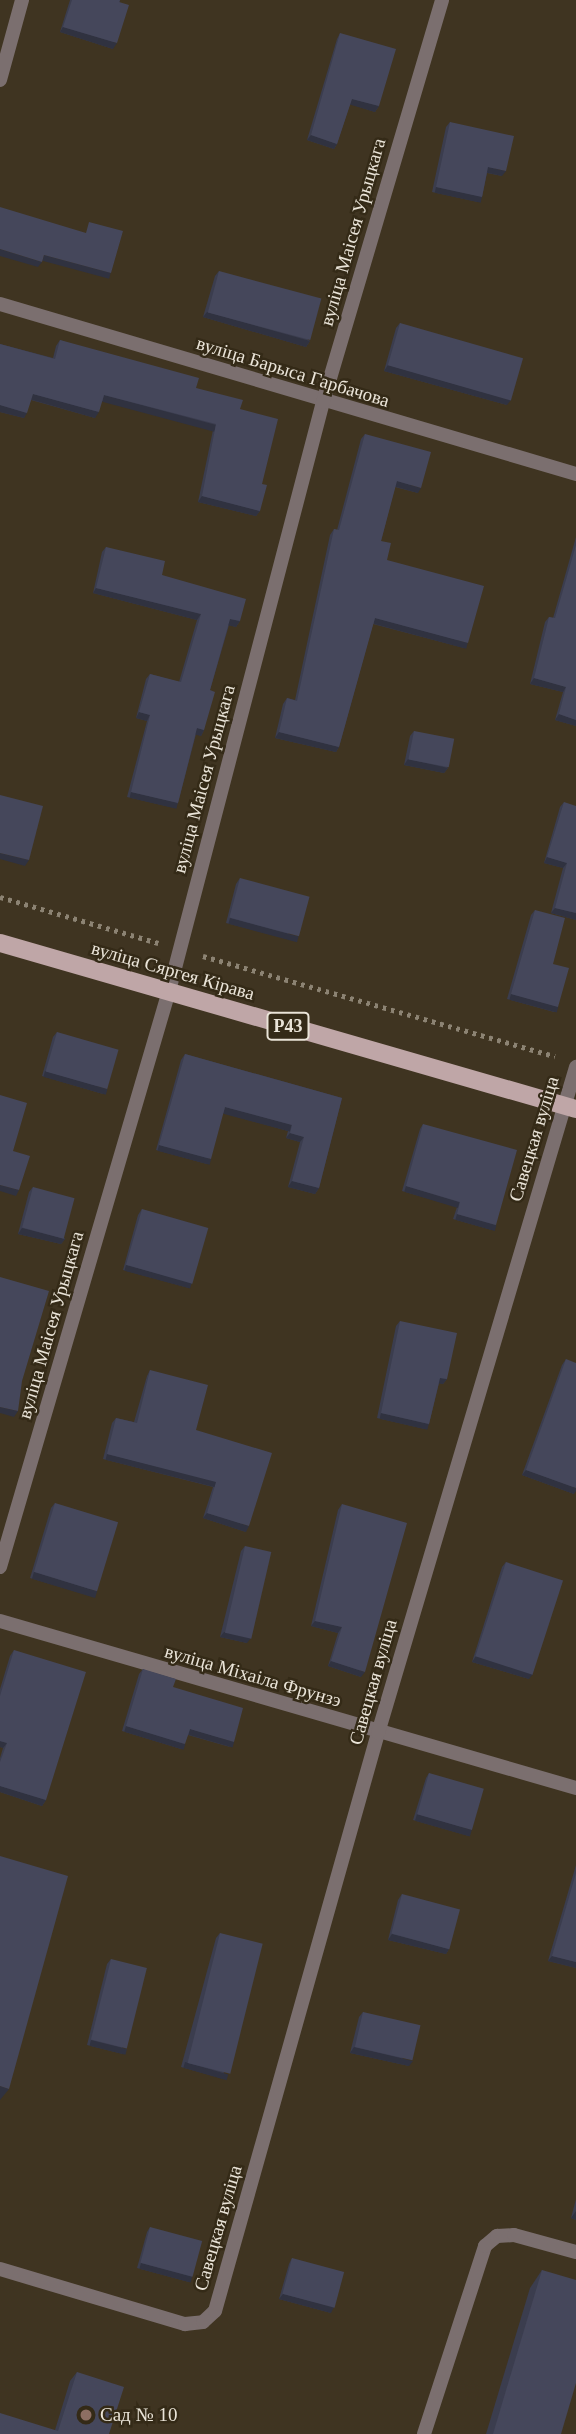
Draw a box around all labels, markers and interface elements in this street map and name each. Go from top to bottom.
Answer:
street label: вуліца Маісея Урыцкага [315,136,391,328]
street label: вуліца Барыса Гарбачова [194,332,392,412]
street label: вуліца Маісея Урыцкага [168,682,240,876]
street label: вуліца Сяргея Кірава [89,937,257,1005]
road number: Р43 [265,1012,311,1041]
street label: Савецкая вуліца [504,1074,564,1204]
street label: вуліца Маісея Урыцкага [13,1229,89,1421]
street label: Савецкая вуліца [344,1616,402,1748]
street label: вуліца Міхаіла Фрунзэ [162,1640,344,1712]
street label: Савецкая вуліца [189,2162,247,2294]
place label: Сад № 10 [100,2404,177,2426]
marker: Сад № 10 [78,2407,94,2423]

